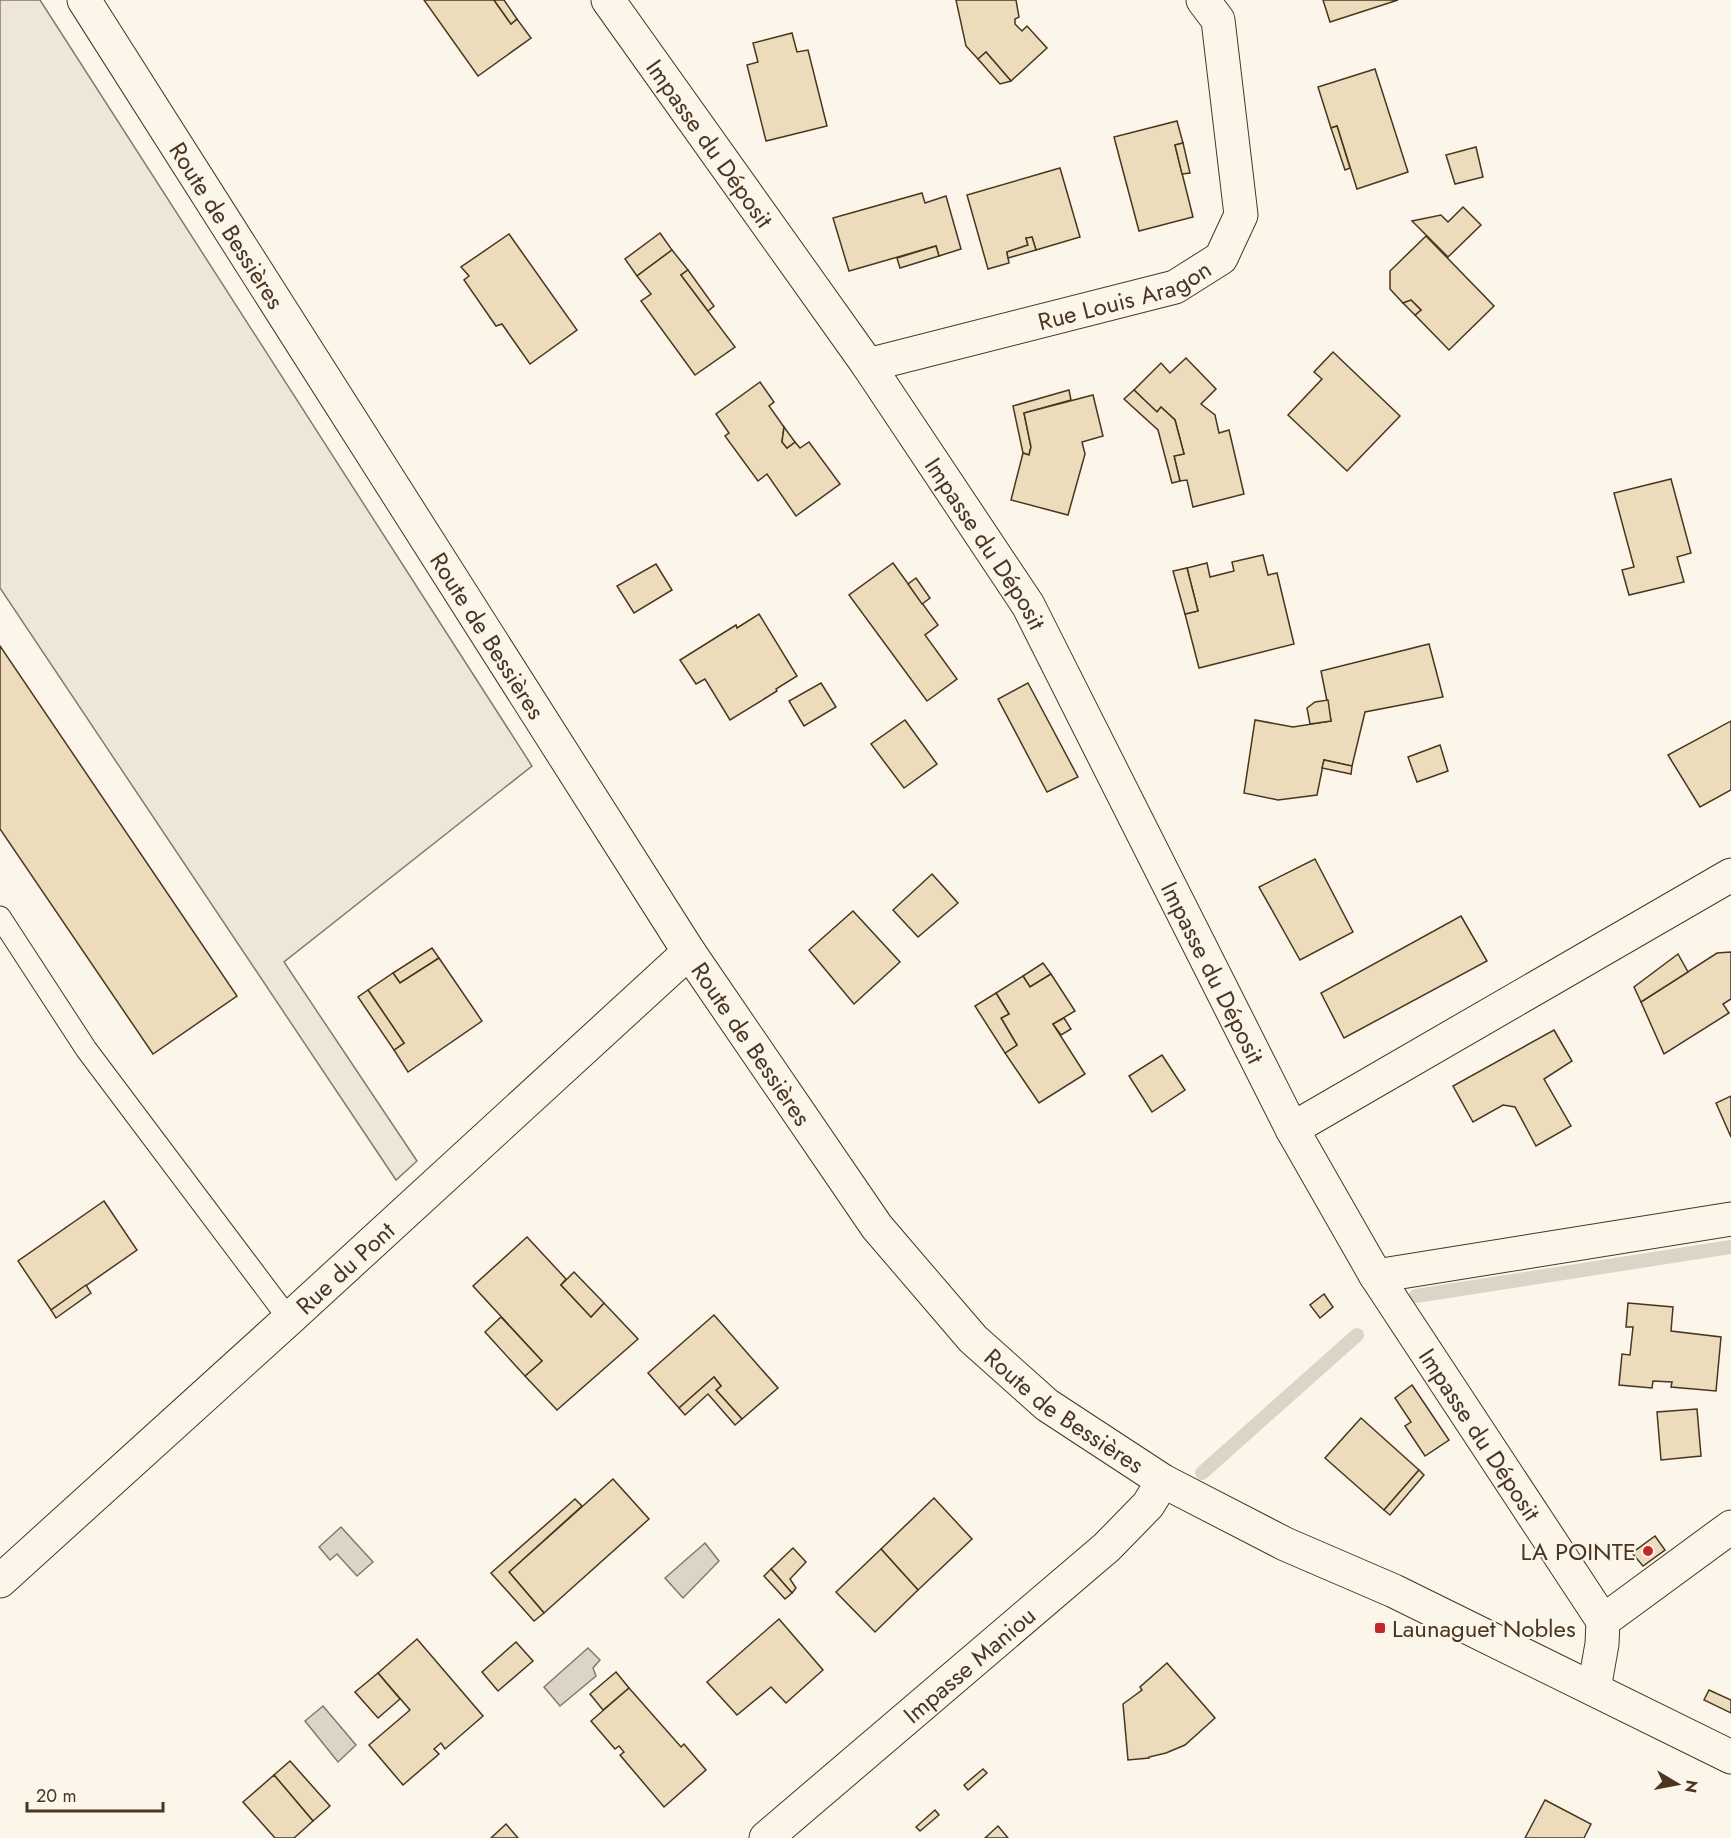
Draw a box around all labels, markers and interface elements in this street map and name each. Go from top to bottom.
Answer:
street label: Impasse du Déposit [638,52,782,235]
street label: Route de Bessières [161,135,293,316]
street label: Rue Louis Aragon [1034,251,1218,339]
street label: Impasse du Déposit [917,450,1055,636]
street label: Route de Bessières [422,545,554,726]
street label: Impasse du Déposit [1153,875,1274,1070]
street label: Route de Bessières [683,955,820,1133]
street label: Rue du Pont [288,1213,402,1322]
street label: Route de Bessières [977,1340,1151,1482]
street label: Impasse du Déposit [1411,1341,1550,1527]
place label: LA POINTE [1520,1534,1636,1569]
marker: LA POINTE [1641,1544,1655,1558]
street label: Impasse Maniou [895,1598,1043,1731]
place label: Launaguet Nobles [1392,1611,1576,1646]
marker: Launaguet Nobles [1373,1621,1387,1635]
north arrow [1647,1754,1707,1814]
scale bar [27,1775,164,1813]
text: N [1679,1778,1704,1795]
text: 20 m [36,1783,76,1809]

